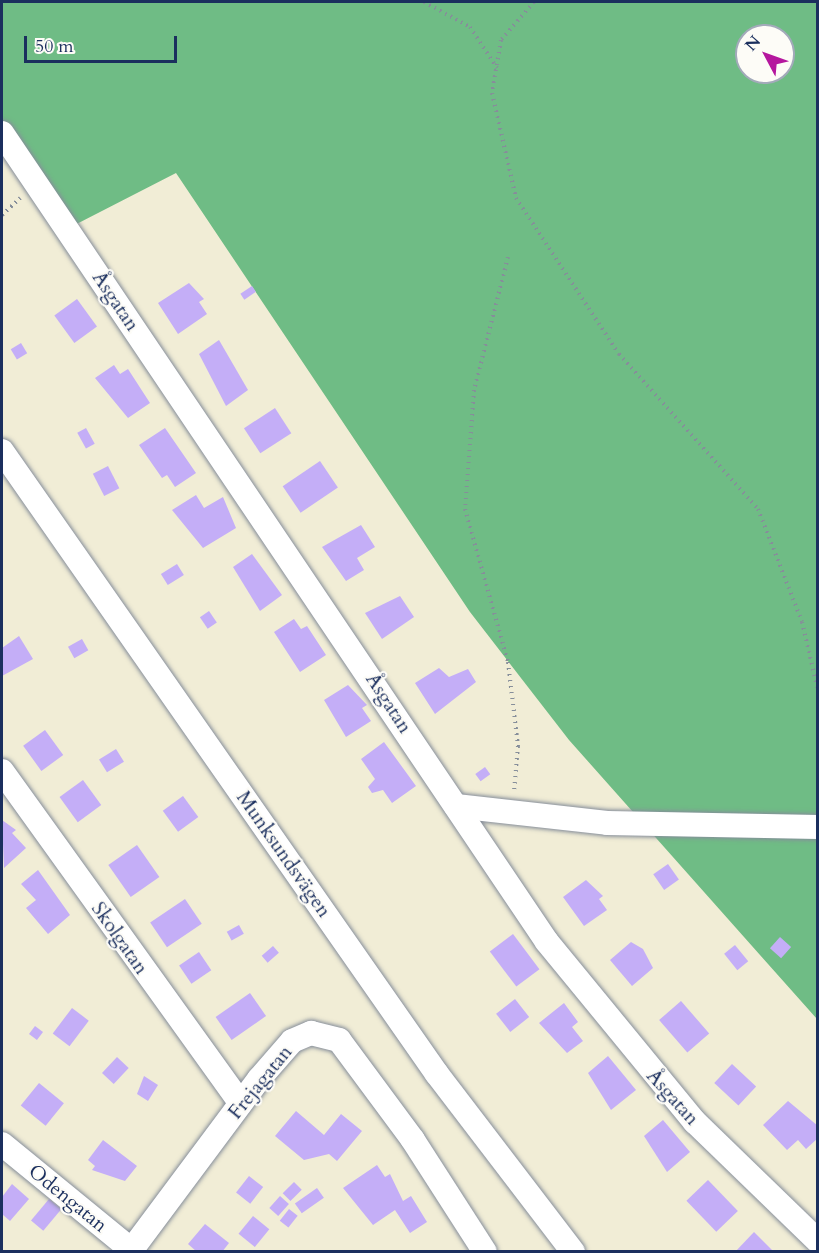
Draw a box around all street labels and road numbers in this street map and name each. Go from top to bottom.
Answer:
street label: Åsgatan [87,266,145,336]
street label: Åsgatan [361,668,417,738]
street label: Munksundsvägen [231,786,337,922]
street label: Skolgatan [86,897,154,979]
street label: Frejagatan [223,1040,297,1124]
street label: Åsgatan [642,1064,704,1130]
street label: Odengatan [24,1159,112,1237]

